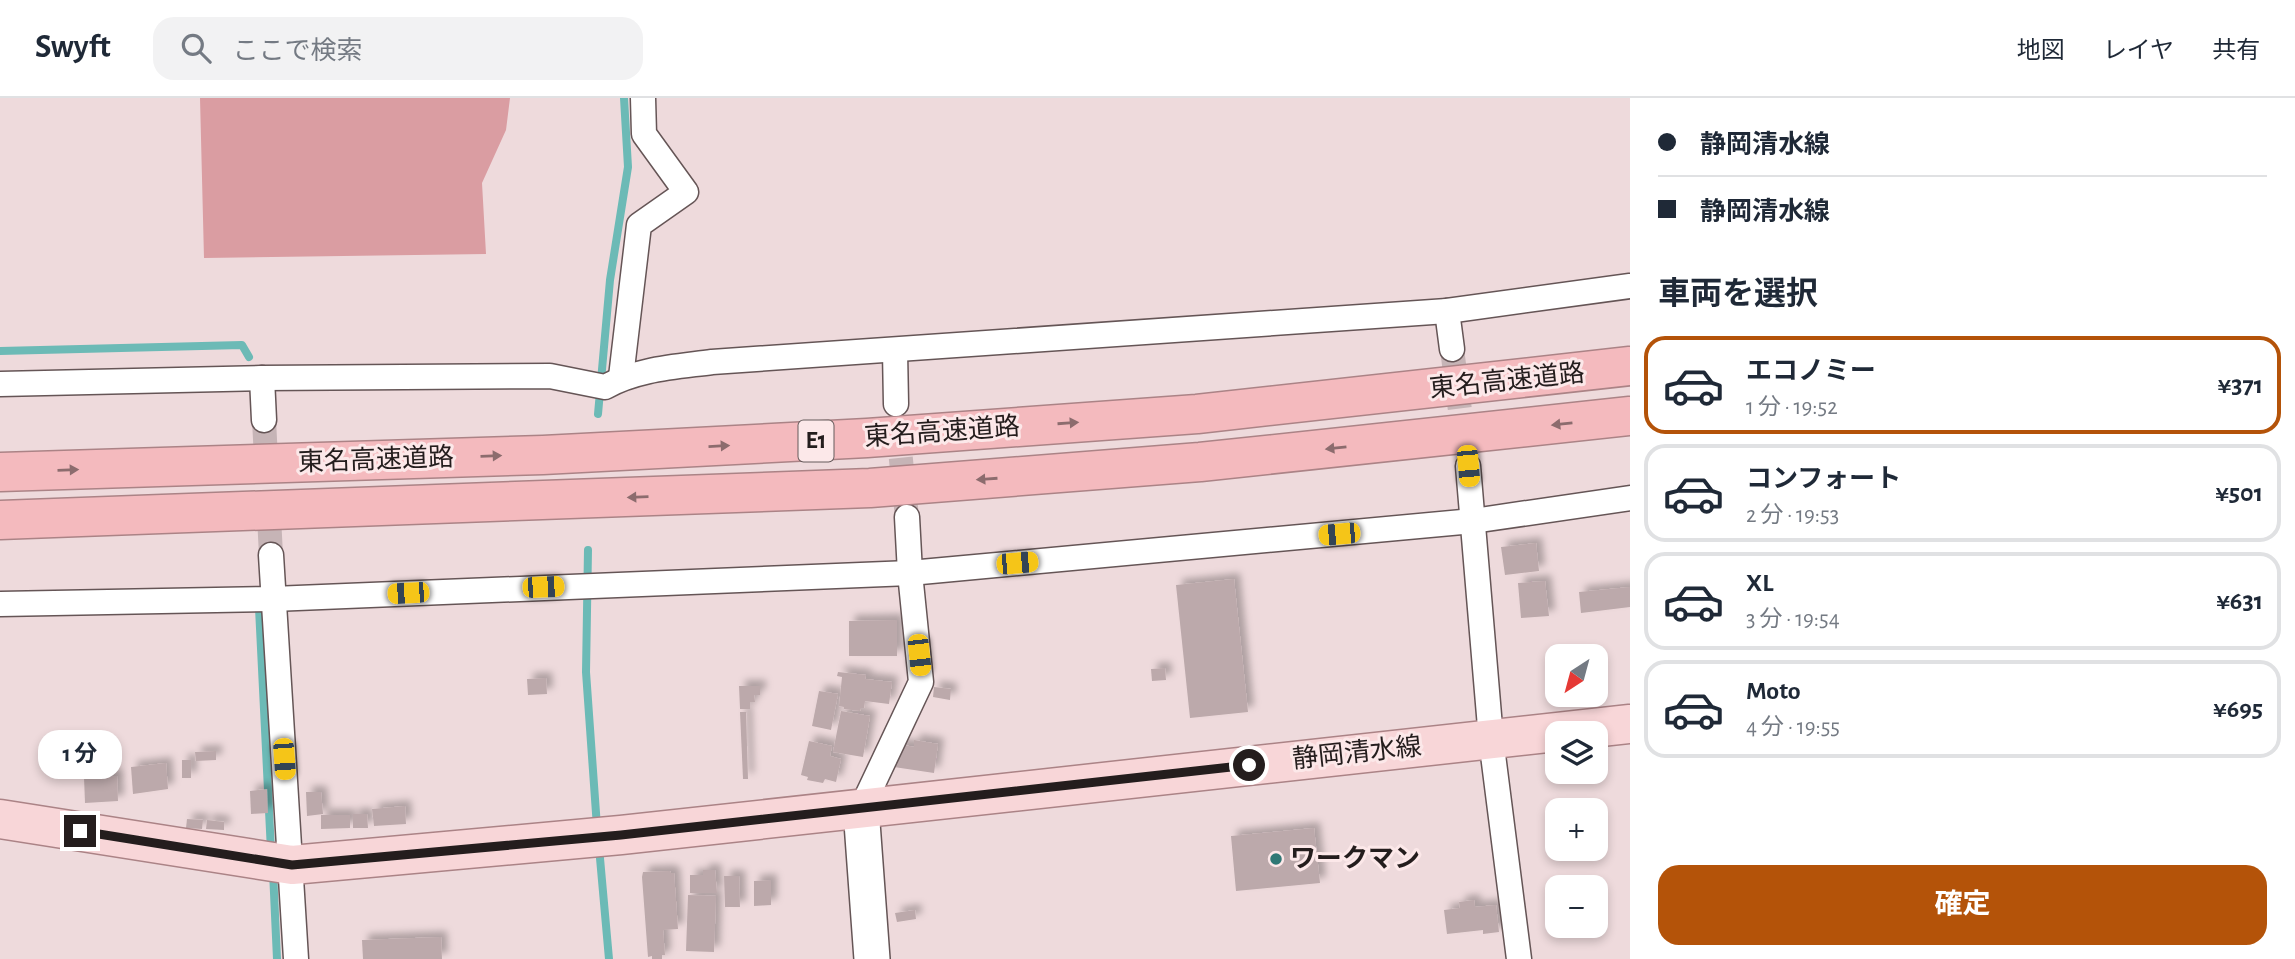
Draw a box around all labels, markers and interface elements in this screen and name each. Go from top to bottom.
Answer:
search box [153,17,643,80]
icon: search [177,29,215,67]
text: Swyft [35,31,111,64]
text: ここで検索 [233,38,363,64]
text: 地図 [2017,39,2065,63]
text: レイヤ [2103,39,2174,63]
text: 共有 [2212,39,2260,63]
text: 静岡清水線 [1700,132,1830,158]
text: 静岡清水線 [1700,199,1830,225]
text: 車両を選択 [1658,278,1818,310]
icon: car [1662,354,1725,417]
text: エコノミー [1746,358,1876,384]
street label: 東名高速道路 [1428,359,1586,402]
text: ¥371 [2218,372,2263,398]
text: 1 分 · 19:52 [1746,396,1838,419]
street label: 東名高速道路 [863,413,1021,450]
one-way arrow [1057,417,1079,428]
one-way arrow [1551,419,1573,430]
road number: E1 [798,420,834,462]
one-way arrow [708,440,730,451]
one-way arrow [1325,442,1347,453]
street label: 東名高速道路 [298,443,454,476]
car [1456,444,1481,488]
one-way arrow [481,451,503,462]
icon: car [1662,462,1725,525]
one-way arrow [57,465,79,476]
text: コンフォート [1746,466,1901,492]
one-way arrow [976,474,998,485]
text: ¥501 [2215,480,2263,506]
one-way arrow [627,492,649,503]
text: 2 分 · 19:53 [1746,504,1839,527]
car [1318,522,1361,546]
car [996,551,1039,575]
icon: car [1662,570,1725,633]
text: XL [1746,570,1773,596]
car [522,576,565,598]
car [387,581,430,605]
text: ¥631 [2216,588,2263,614]
text: 3 分 · 19:54 [1746,608,1840,631]
car [907,633,932,677]
north arrow [1545,644,1608,707]
map controls [1545,644,1608,938]
icon: car [1662,678,1725,741]
text: Moto [1746,678,1801,704]
text: ¥695 [2213,696,2263,722]
text: 4 分 · 19:55 [1746,716,1840,739]
button: layers [1545,721,1608,784]
callout: 1 分 [38,730,122,778]
street label: 静岡清水線 [1291,732,1423,773]
car [273,737,296,781]
text: 1 分 [63,743,97,766]
route start [1233,749,1265,781]
button: + [1545,798,1608,861]
route end [64,815,96,847]
place label: ワークマン [1290,845,1420,872]
marker: ワークマン [1268,851,1284,867]
button: 確定 [1658,865,2267,945]
button: − [1545,875,1608,938]

